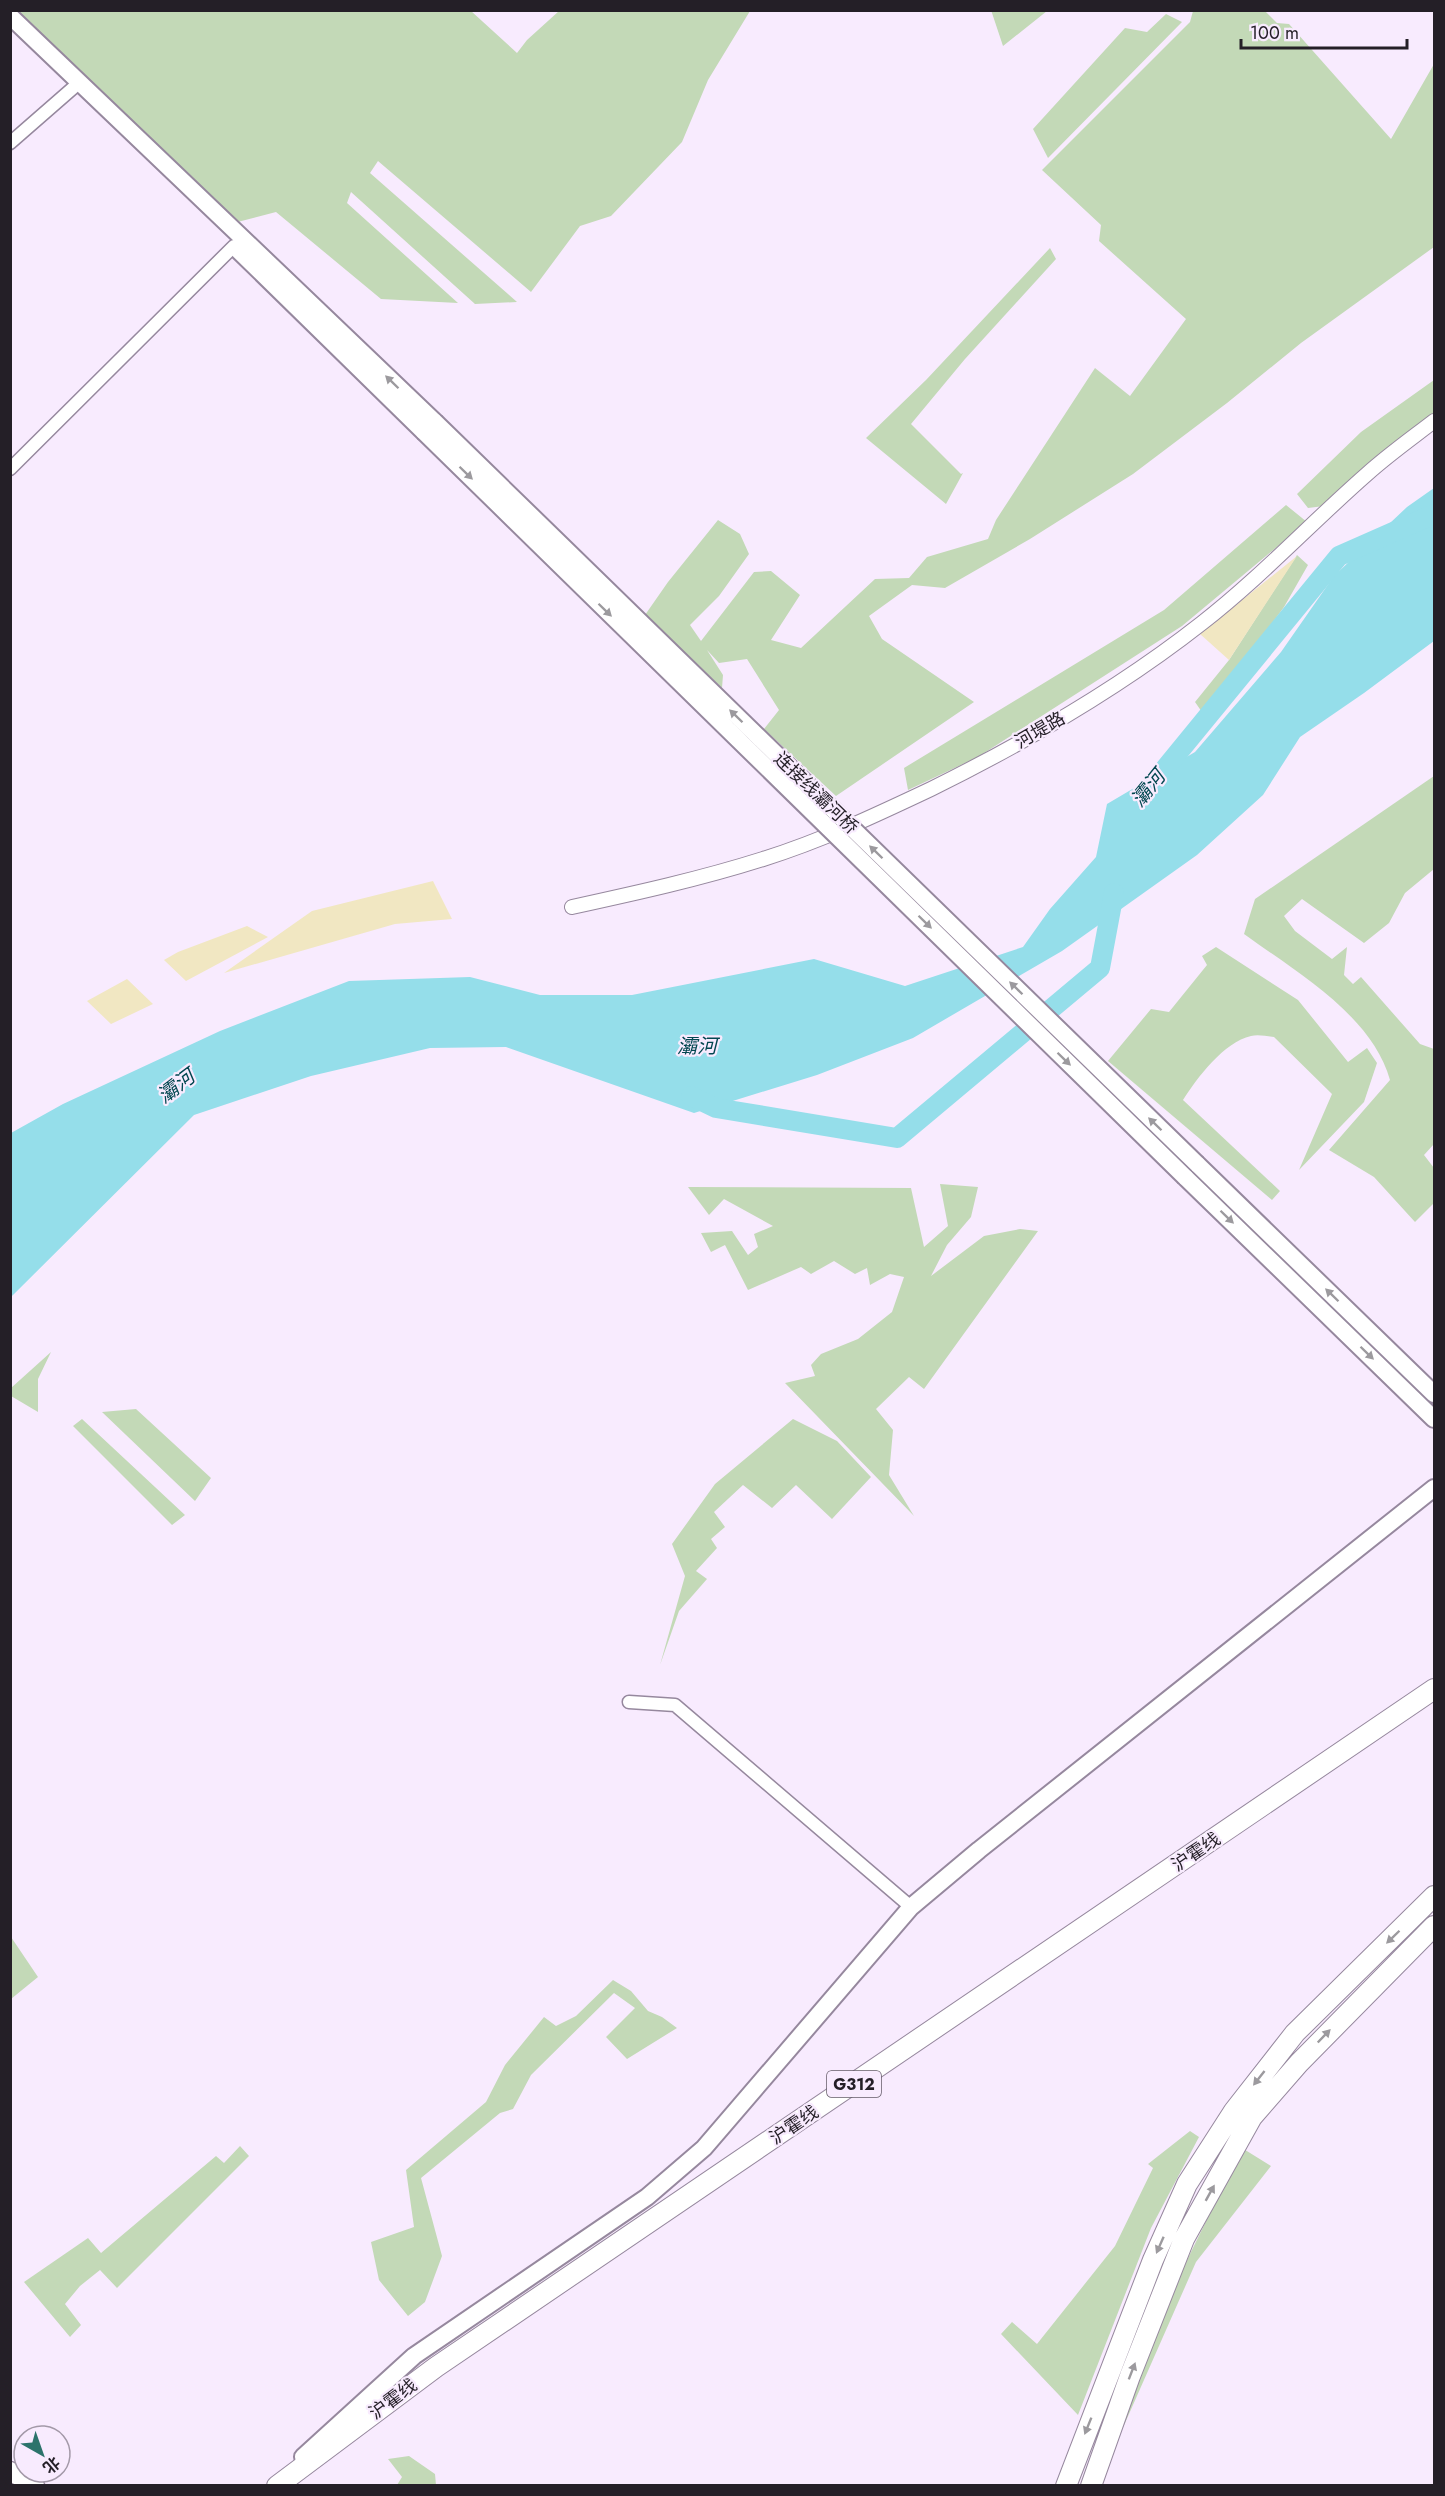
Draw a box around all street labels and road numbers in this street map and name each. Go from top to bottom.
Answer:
street label: 河堤路 [1010,705,1070,755]
street label: 连接线灞河桥 [768,746,864,840]
street label: 沪霍线 [1166,1826,1226,1878]
road number: G312 [827,2071,881,2097]
street label: 沪霍线 [764,2099,824,2151]
street label: 沪霍线 [364,2372,422,2426]

